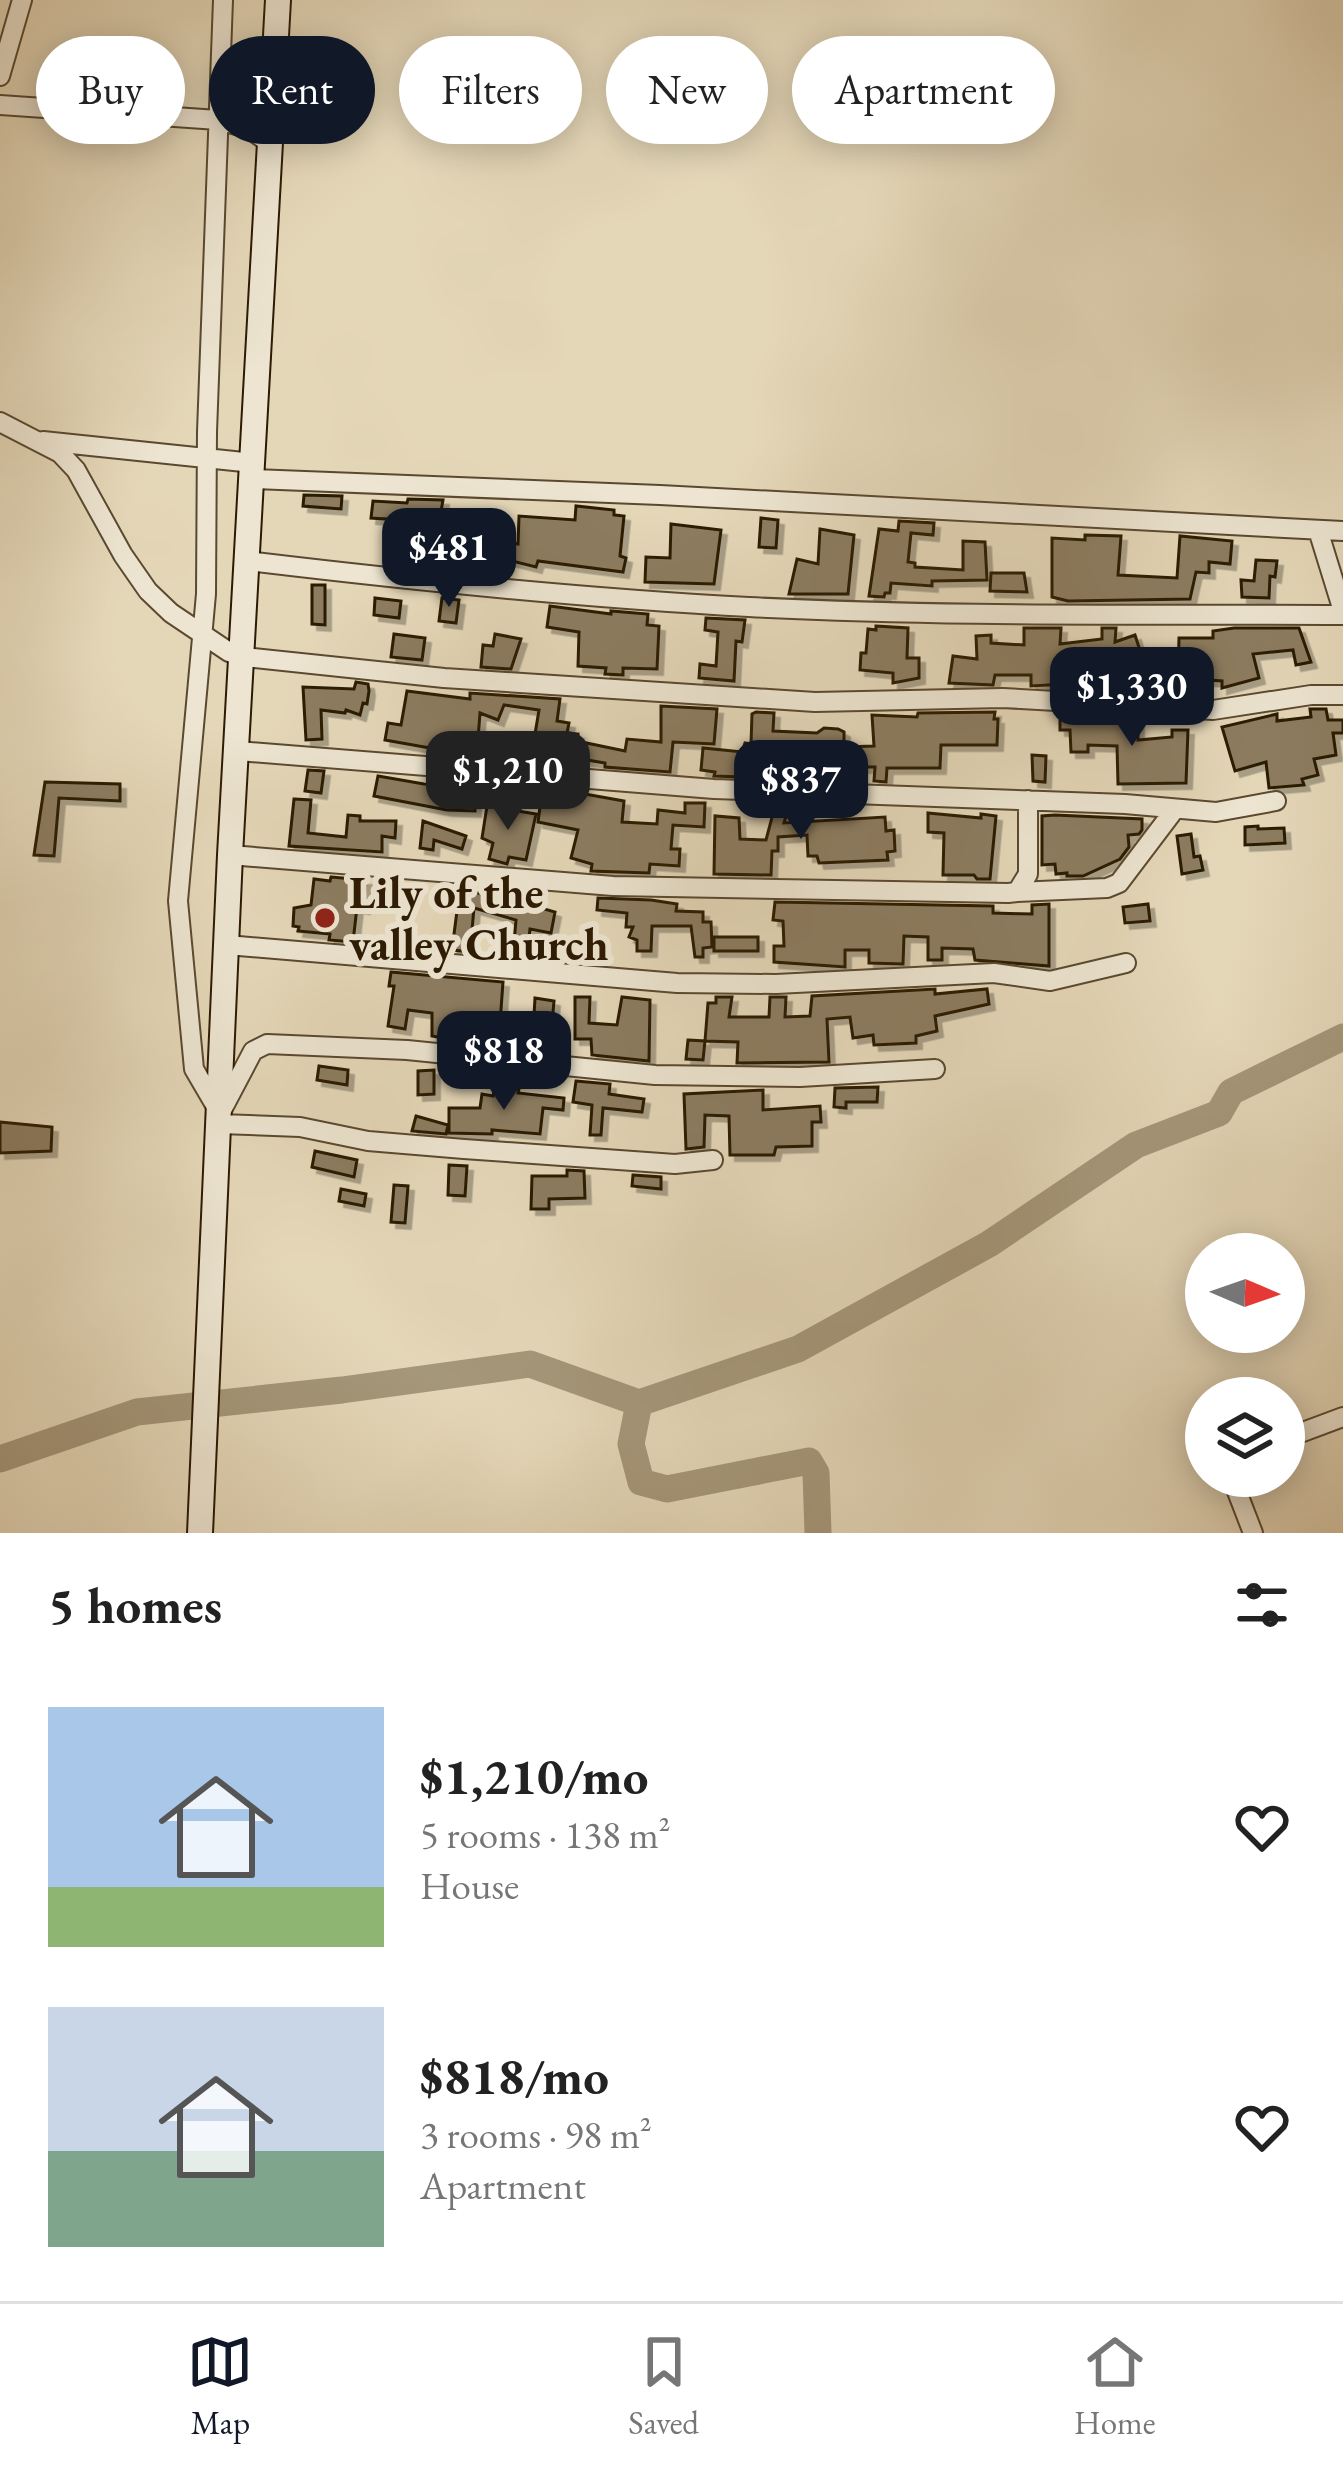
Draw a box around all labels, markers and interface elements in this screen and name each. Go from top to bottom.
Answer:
chip: Buy [36,36,185,144]
chip: Rent [209,36,375,144]
chip: Filters [399,36,582,144]
chip: New [606,36,768,144]
chip: Apartment [792,36,1055,144]
pin: $481 [378,508,520,610]
text: $481 [409,521,489,572]
pin: $1,330 [1034,647,1230,749]
text: $1,330 [1077,660,1187,711]
pin: $1,210 [410,731,606,833]
pin: $837 [730,740,872,842]
text: $1,210 [453,744,563,795]
text: $837 [761,753,841,804]
place label: Lily of the valley Church [349,863,609,973]
marker: Lily of the valley Church [312,905,338,931]
pin: $818 [433,1011,575,1113]
text: $818 [464,1024,544,1075]
north arrow [1185,1233,1305,1353]
map controls [1185,1233,1305,1497]
button: layers [1185,1377,1305,1497]
text: 5 homes [48,1572,222,1638]
icon: filters [1229,1572,1295,1638]
text: $1,210/mo [420,1743,648,1809]
icon: home [144,1755,288,1899]
icon: heart [1229,1794,1295,1860]
text: 5 rooms · 138 m² [420,1809,671,1860]
text: House [420,1860,519,1911]
text: $818/mo [420,2043,609,2109]
icon: home [144,2055,288,2199]
icon: heart [1229,2094,1295,2160]
text: 3 rooms · 98 m² [420,2109,652,2160]
text: Apartment [420,2160,586,2211]
tab: Map [187,2329,253,2444]
tab: Saved [628,2329,699,2444]
tab: Home [1074,2329,1156,2444]

